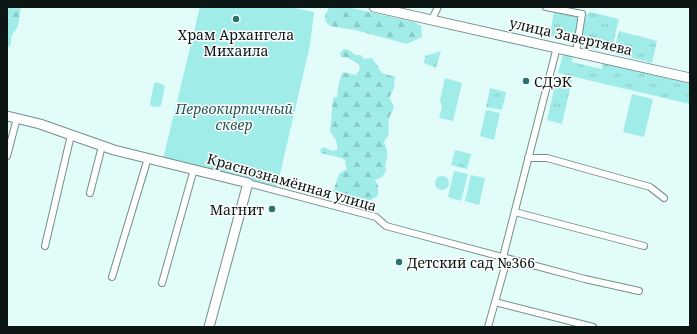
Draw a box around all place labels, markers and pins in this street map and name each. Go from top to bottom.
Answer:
marker: Храм Архангела Михаила [231,14,241,24]
place label: Храм Архангела Михаила [178,25,294,60]
place label: СДЭК [534,72,572,91]
marker: СДЭК [521,76,531,86]
place label: Магнит [210,200,265,219]
marker: Магнит [267,204,277,214]
place label: Детский сад №366 [407,253,535,272]
marker: Детский сад №366 [394,257,404,267]

